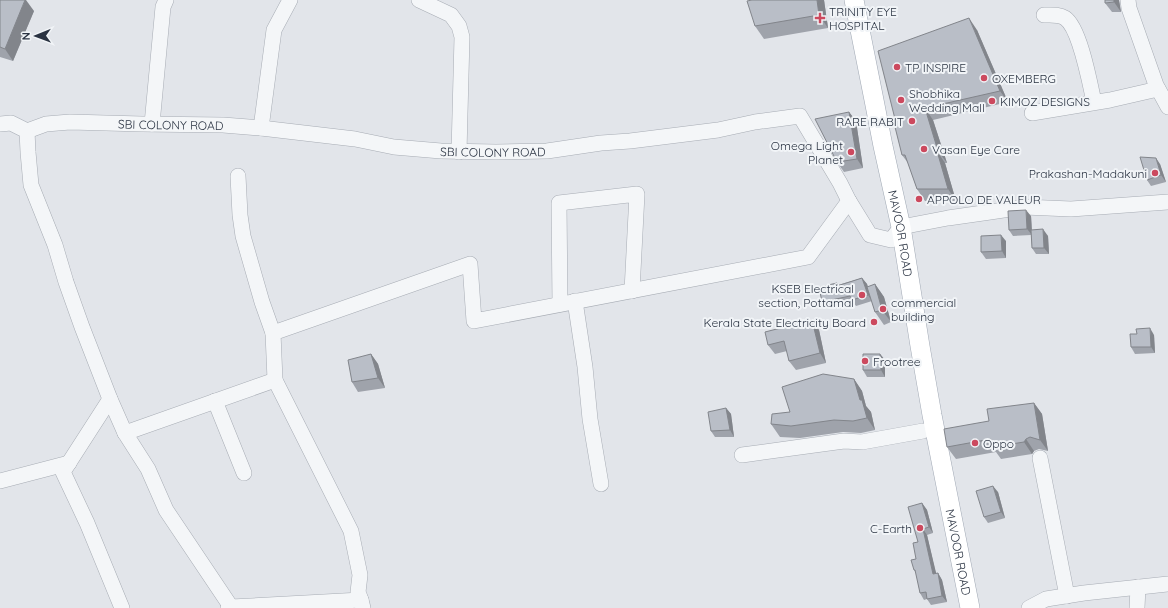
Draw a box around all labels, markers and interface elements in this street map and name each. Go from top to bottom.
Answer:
place label: TRINITY EYE HOSPITAL [829,4,897,33]
marker: TRINITY EYE HOSPITAL [814,12,826,24]
north arrow [16,16,56,56]
text: N [19,32,33,40]
place label: TP INSPIRE [905,60,966,75]
marker: TP INSPIRE [892,62,902,72]
place label: OXEMBERG [992,71,1056,86]
marker: OXEMBERG [979,73,989,83]
place label: Shobhika Wedding Mall [909,86,985,115]
place label: KIMOZ DESIGNS [1000,94,1090,109]
marker: Shobhika Wedding Mall [896,95,906,105]
marker: KIMOZ DESIGNS [987,96,997,106]
place label: RARE RABIT [836,114,904,129]
street label: SBI COLONY ROAD [118,116,224,133]
marker: RARE RABIT [907,116,917,126]
place label: Omega Light Planet [771,138,843,167]
place label: Vasan Eye Care [932,142,1020,157]
street label: SBI COLONY ROAD [440,143,546,160]
marker: Vasan Eye Care [919,144,929,154]
marker: Omega Light Planet [846,147,856,157]
place label: Prakashan-Madakuni [1029,166,1147,181]
marker: Prakashan-Madakuni [1150,168,1160,178]
street label: MAVOOR ROAD [886,189,916,278]
place label: APPOLO DE VALEUR [927,192,1041,207]
marker: APPOLO DE VALEUR [914,194,924,204]
place label: KSEB Electrical section, Pottamal [758,281,854,310]
marker: KSEB Electrical section, Pottamal [857,290,867,300]
place label: commercial building [891,295,956,324]
marker: commercial building [878,304,888,314]
place label: Kerala State Electricity Board [704,315,866,330]
marker: Kerala State Electricity Board [869,317,879,327]
place label: Frootree [873,354,921,369]
marker: Frootree [860,356,870,366]
place label: Oppo [983,436,1014,451]
marker: Oppo [970,438,980,448]
street label: MAVOOR ROAD [943,508,975,597]
place label: C-Earth [870,521,912,536]
marker: C-Earth [915,523,925,533]

